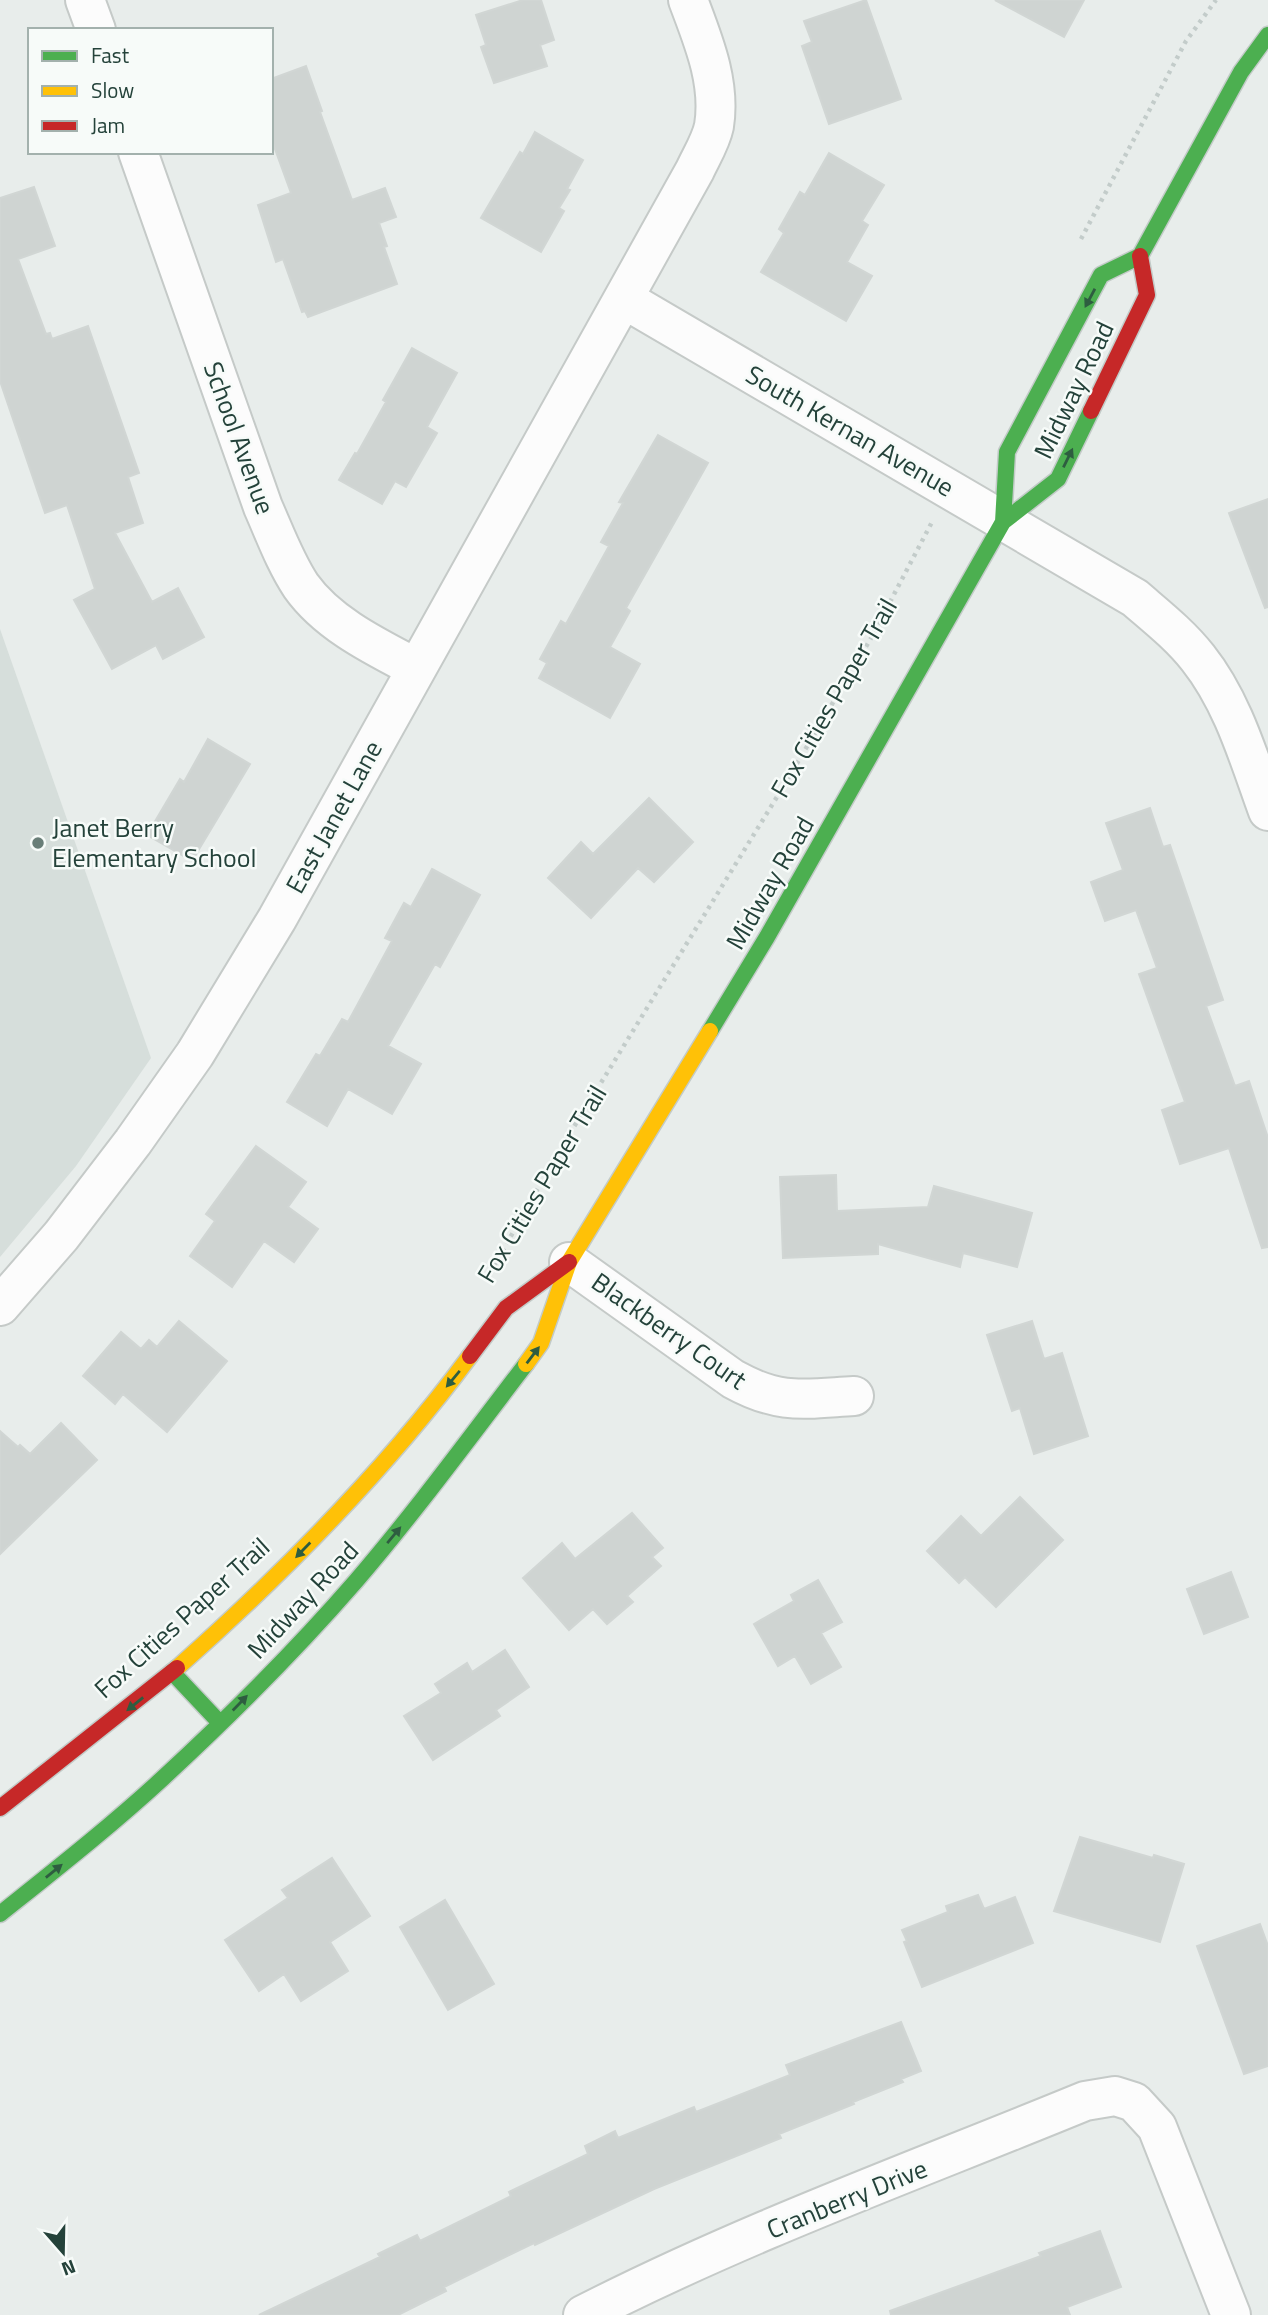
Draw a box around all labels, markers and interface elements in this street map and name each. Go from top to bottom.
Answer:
legend [28,28,273,154]
text: Fast [91,39,130,71]
text: Slow [91,74,134,106]
text: Jam [91,109,125,141]
one-way arrow [1084,288,1096,308]
street label: Midway Road [1023,315,1124,465]
street label: South Kernan Avenue [739,355,962,506]
street label: School Avenue [194,356,285,520]
one-way arrow [1063,448,1074,468]
street label: Fox Cities Paper Trail [760,591,907,805]
street label: East Janet Lane [275,733,392,900]
place label: Janet Berry Elementary School [52,808,257,877]
street label: Midway Road [716,809,824,957]
marker: Janet Berry Elementary School [30,835,46,851]
street label: Fox Cities Paper Trail [467,1077,616,1290]
street label: Blackberry Court [584,1263,755,1399]
one-way arrow [525,1346,540,1364]
one-way arrow [446,1370,461,1387]
one-way arrow [387,1527,402,1545]
street label: Fox Cities Paper Trail [85,1528,278,1707]
street label: Midway Road [238,1532,368,1667]
one-way arrow [294,1541,311,1558]
one-way arrow [232,1694,249,1711]
one-way arrow [127,1696,145,1711]
one-way arrow [44,1864,62,1879]
street label: Cranberry Drive [761,2149,933,2248]
north arrow [28,2217,98,2287]
text: N [58,2253,80,2284]

